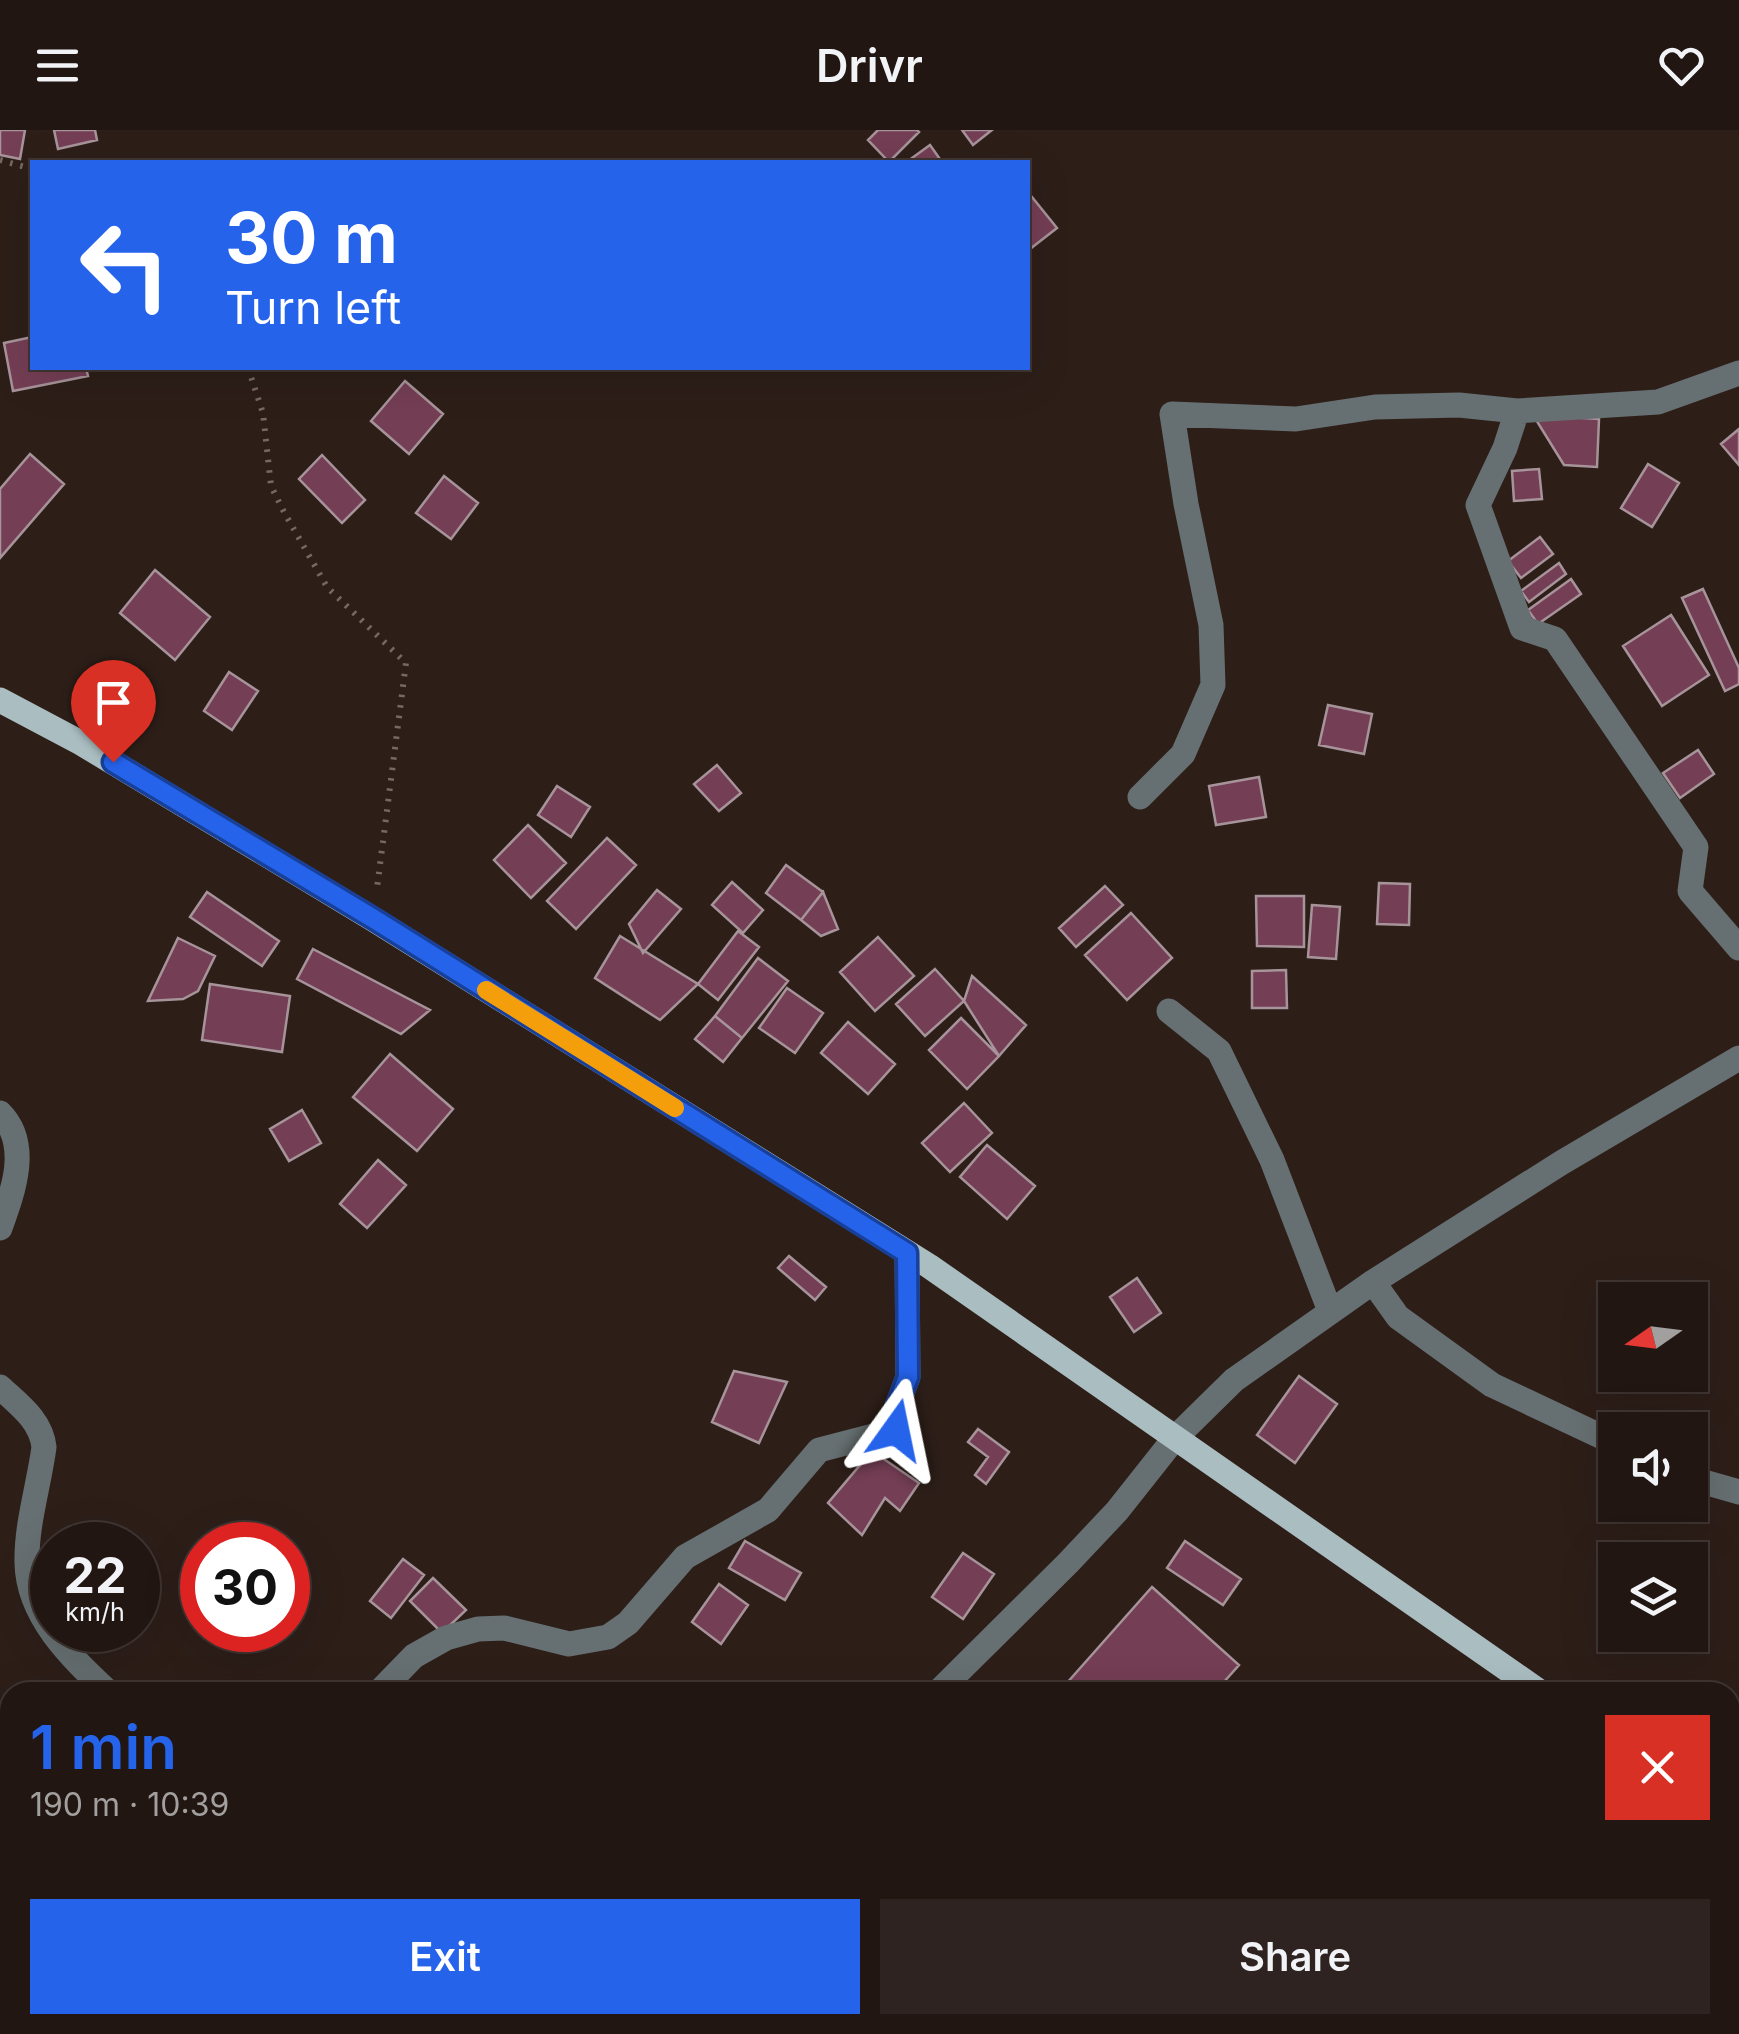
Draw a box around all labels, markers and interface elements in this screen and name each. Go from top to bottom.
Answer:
icon: menu [30,38,85,93]
text: Drivr [816,38,923,93]
icon: heart [1654,38,1709,93]
text: 30 m [225,195,398,280]
icon: left [60,200,190,330]
text: Turn left [225,280,401,335]
pin [71,660,156,763]
icon: arrive [86,675,141,730]
north arrow [1598,1282,1708,1392]
map controls [1598,1282,1708,1652]
position arrow [844,1378,948,1482]
button: sound [1598,1412,1708,1522]
speed limit sign: 30 [180,1522,310,1652]
button: layers [1598,1542,1708,1652]
text: 22 [64,1545,127,1605]
text: km/h [65,1597,125,1627]
text: 1 min [30,1711,177,1783]
button: close [1605,1715,1710,1820]
text: 190 m · 10:39 [30,1785,229,1824]
button: Exit [30,1899,860,2014]
button: Share [880,1899,1710,2014]

